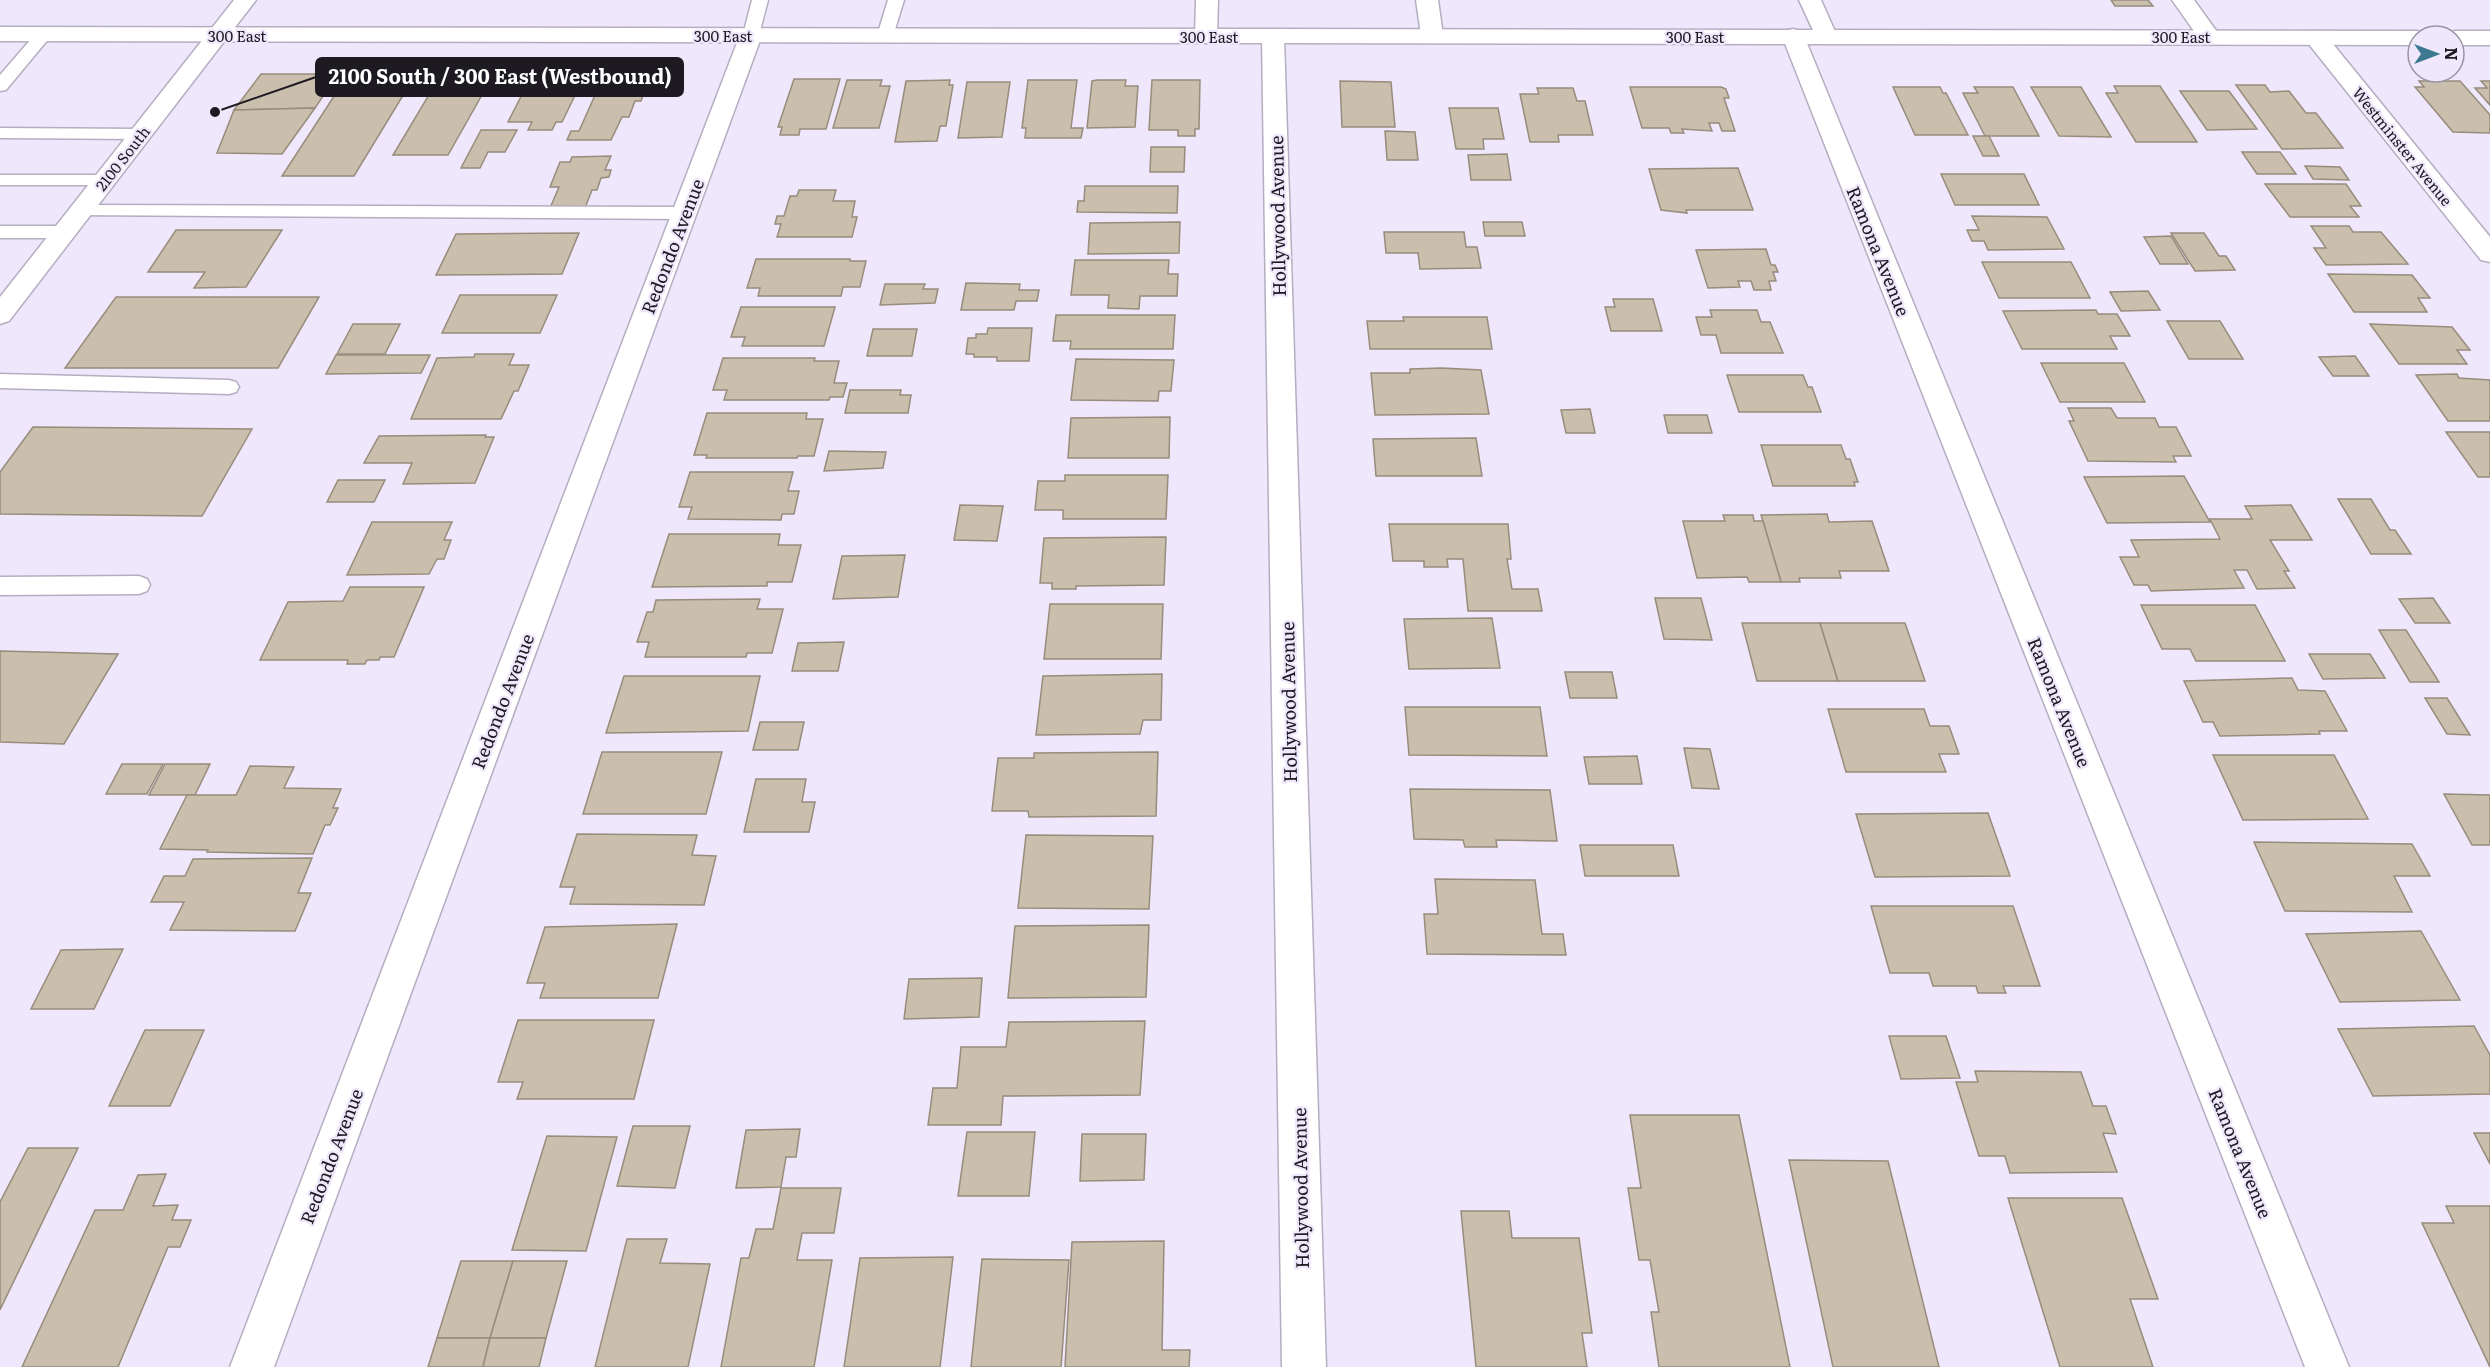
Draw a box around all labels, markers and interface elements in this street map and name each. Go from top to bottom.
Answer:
street label: 300 East [208,24,266,47]
street label: 300 East [694,24,752,47]
north arrow [2406,24,2466,84]
street label: 300 East [1180,25,1238,48]
street label: 300 East [1666,25,1724,48]
street label: 300 East [2152,25,2210,48]
text: N [2440,47,2464,61]
callout: 2100 South / 300 East (Westbound) [316,58,683,96]
text: 2100 South / 300 East (Westbound) [328,60,672,90]
street label: Westminster Avenue [2348,82,2458,211]
street label: 2100 South [89,121,155,195]
street label: Hollywood Avenue [1262,135,1292,297]
street label: Redondo Avenue [634,174,710,318]
street label: Ramona Avenue [1841,182,1917,320]
street label: Hollywood Avenue [1273,621,1303,783]
street label: Redondo Avenue [464,629,540,773]
street label: Ramona Avenue [2022,633,2098,771]
street label: Redondo Avenue [293,1084,369,1228]
street label: Ramona Avenue [2203,1084,2279,1222]
street label: Hollywood Avenue [1285,1107,1315,1269]

